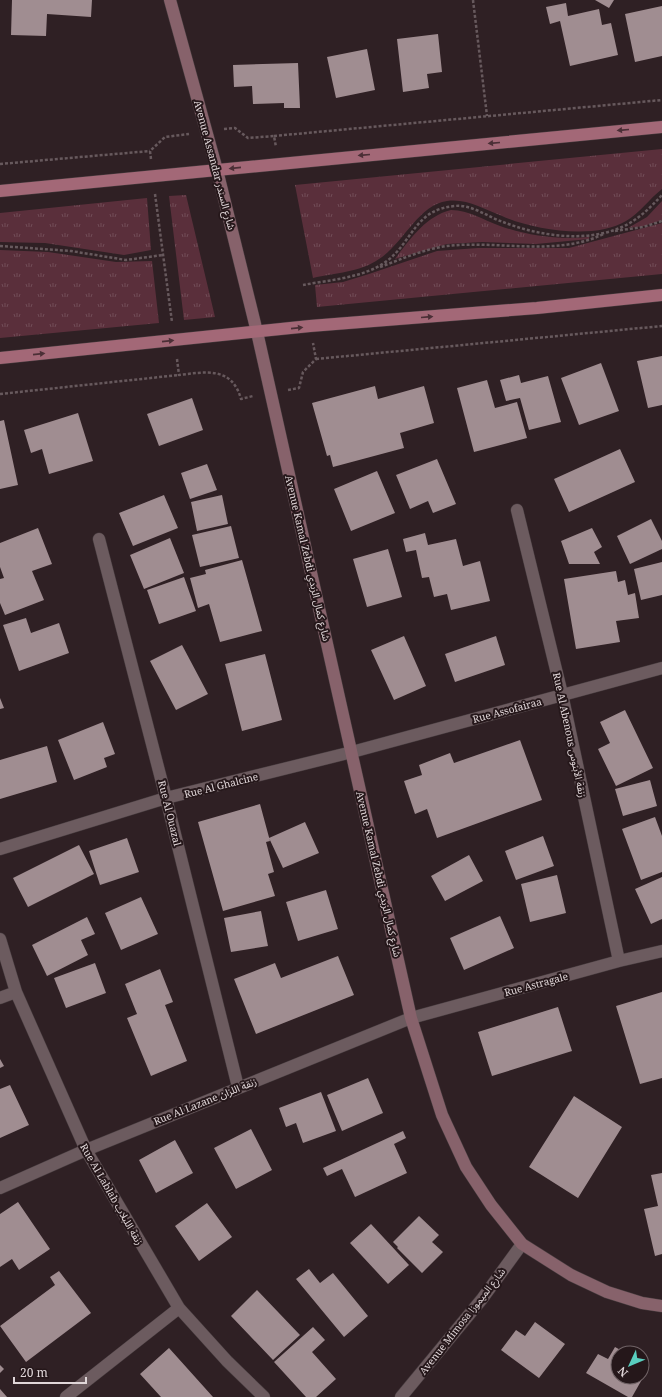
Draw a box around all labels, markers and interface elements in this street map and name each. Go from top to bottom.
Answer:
street label: Avenue Assandar شارع السندر [190,99,239,232]
one-way arrow [617,127,629,134]
one-way arrow [488,139,500,146]
one-way arrow [358,152,370,158]
one-way arrow [229,165,241,171]
one-way arrow [421,313,433,320]
one-way arrow [291,324,303,331]
one-way arrow [162,338,174,344]
one-way arrow [33,351,45,357]
street label: Avenue Kamal Zebdi شارع كمال الزبدي [281,474,334,643]
street label: Rue Al Abenous زنقة الأبنوس [550,671,590,799]
street label: Rue Assofairaa [471,694,543,726]
street label: Rue Al Ghalcine [183,769,259,801]
street label: Rue Al Ouazal [155,779,185,847]
street label: Avenue Kamal Zebdi شارع كمال الزبدي [352,790,405,959]
street label: Rue Astragale [503,969,569,999]
street label: Rue Al Lazane زنقة اللزان [151,1074,259,1128]
street label: Rue Al Lablab زنقة اللبلاب [77,1141,147,1248]
street label: Avenue Mimosa شارع الميموزا [416,1265,509,1378]
north arrow [610,1345,650,1385]
scale bar [14,1359,86,1385]
text: 20 m [20,1364,48,1381]
text: N [614,1364,631,1381]

